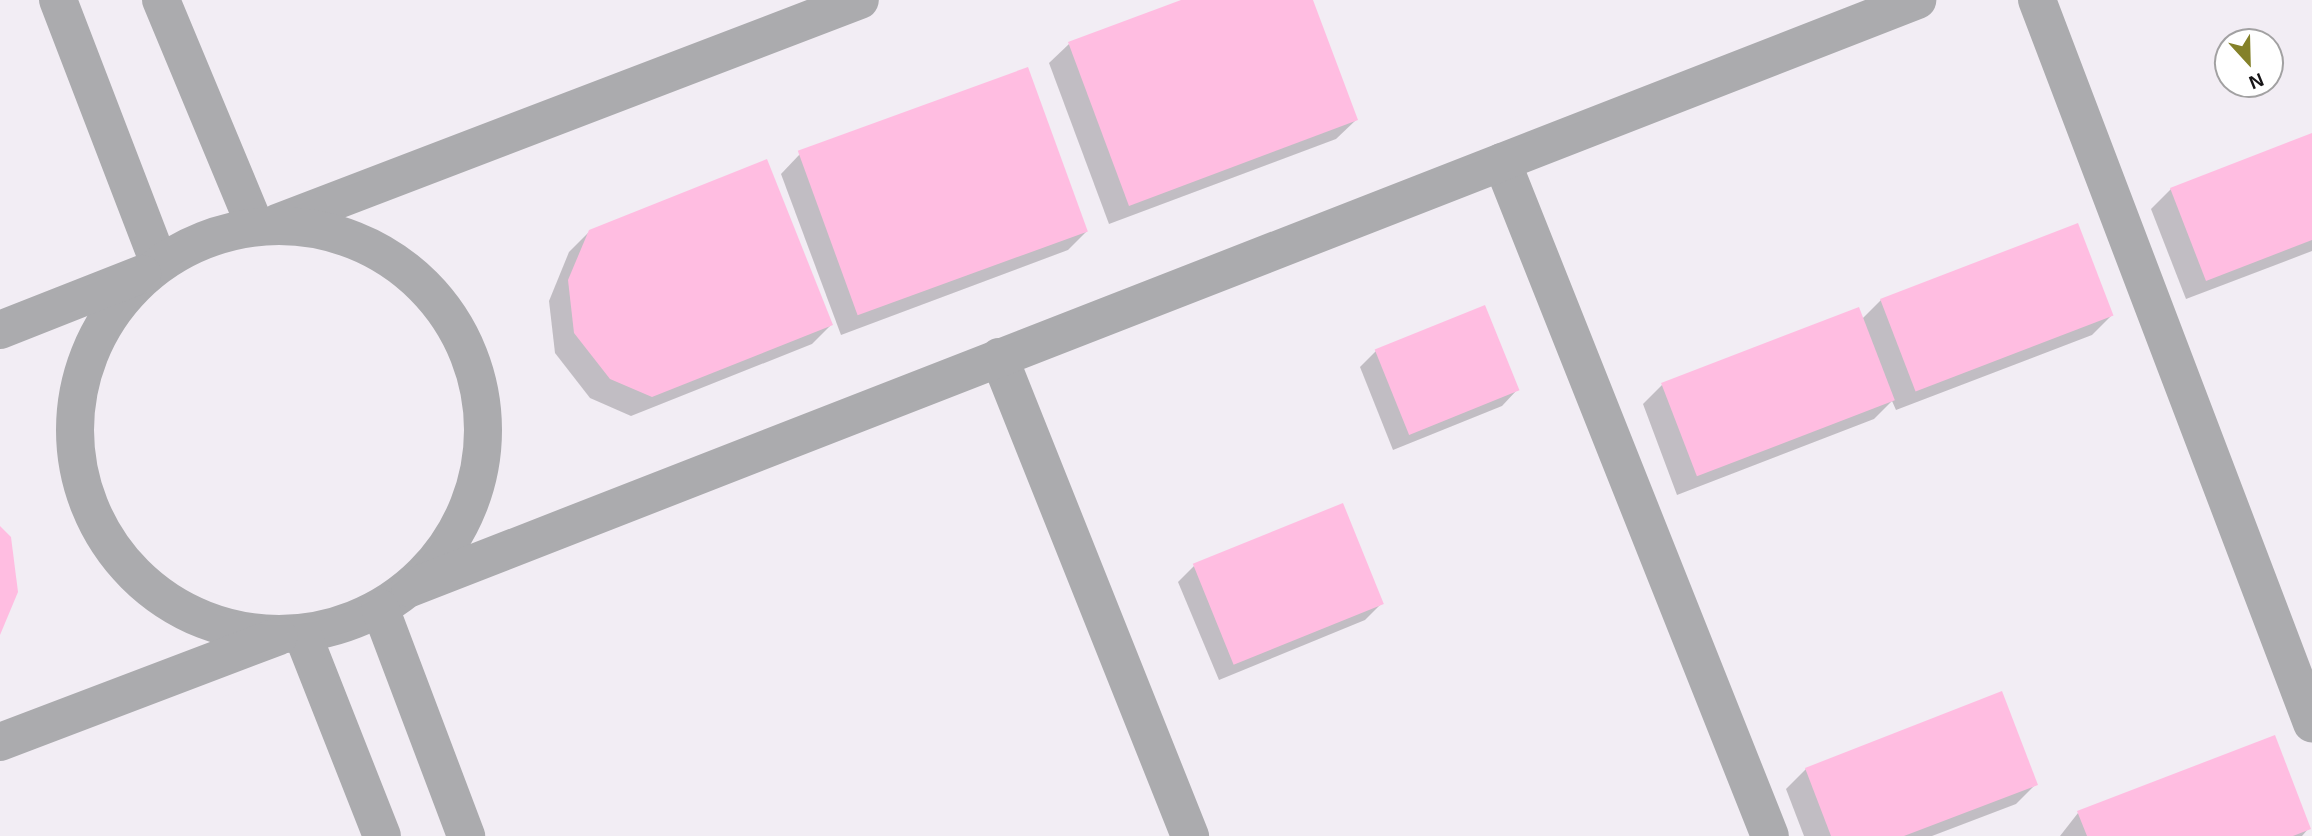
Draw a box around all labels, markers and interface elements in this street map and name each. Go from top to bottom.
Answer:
north arrow [2214,28,2284,98]
text: N [2246,69,2267,93]

